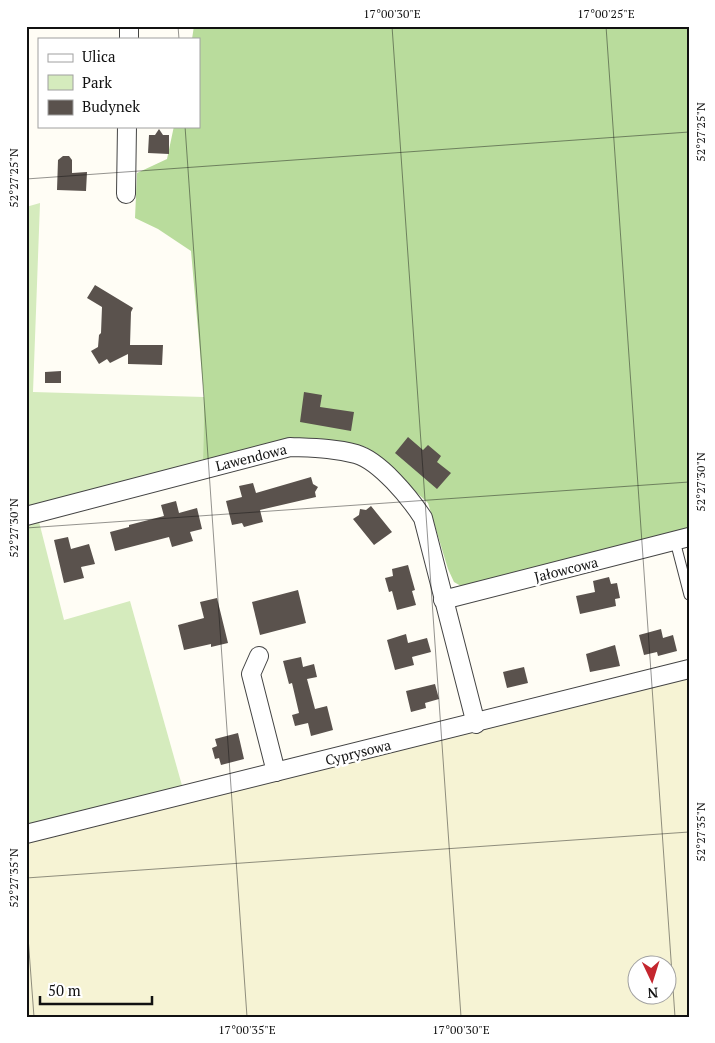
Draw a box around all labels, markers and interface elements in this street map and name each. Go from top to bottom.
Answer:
text: 17°00'30"E [363,6,421,21]
text: 17°00'25"E [577,6,635,21]
legend [38,38,200,128]
text: Ulica [82,46,116,66]
text: Park [82,72,112,92]
text: Budynek [82,96,140,116]
text: 52°27'25"N [693,102,708,162]
text: 52°27'25"N [6,148,21,208]
street label: Lawendowa [213,439,289,475]
text: 52°27'30"N [693,452,708,512]
text: 52°27'30"N [6,498,21,558]
street label: Jałowcowa [532,552,600,586]
street label: Cyprysowa [323,735,393,769]
text: 52°27'35"N [693,802,708,862]
text: 52°27'35"N [6,848,21,908]
north arrow [628,956,678,1006]
scale bar [40,973,152,1005]
text: 50 m [48,980,81,1000]
text: N [647,984,659,1003]
text: 17°00'35"E [218,1022,276,1037]
text: 17°00'30"E [432,1022,490,1037]

